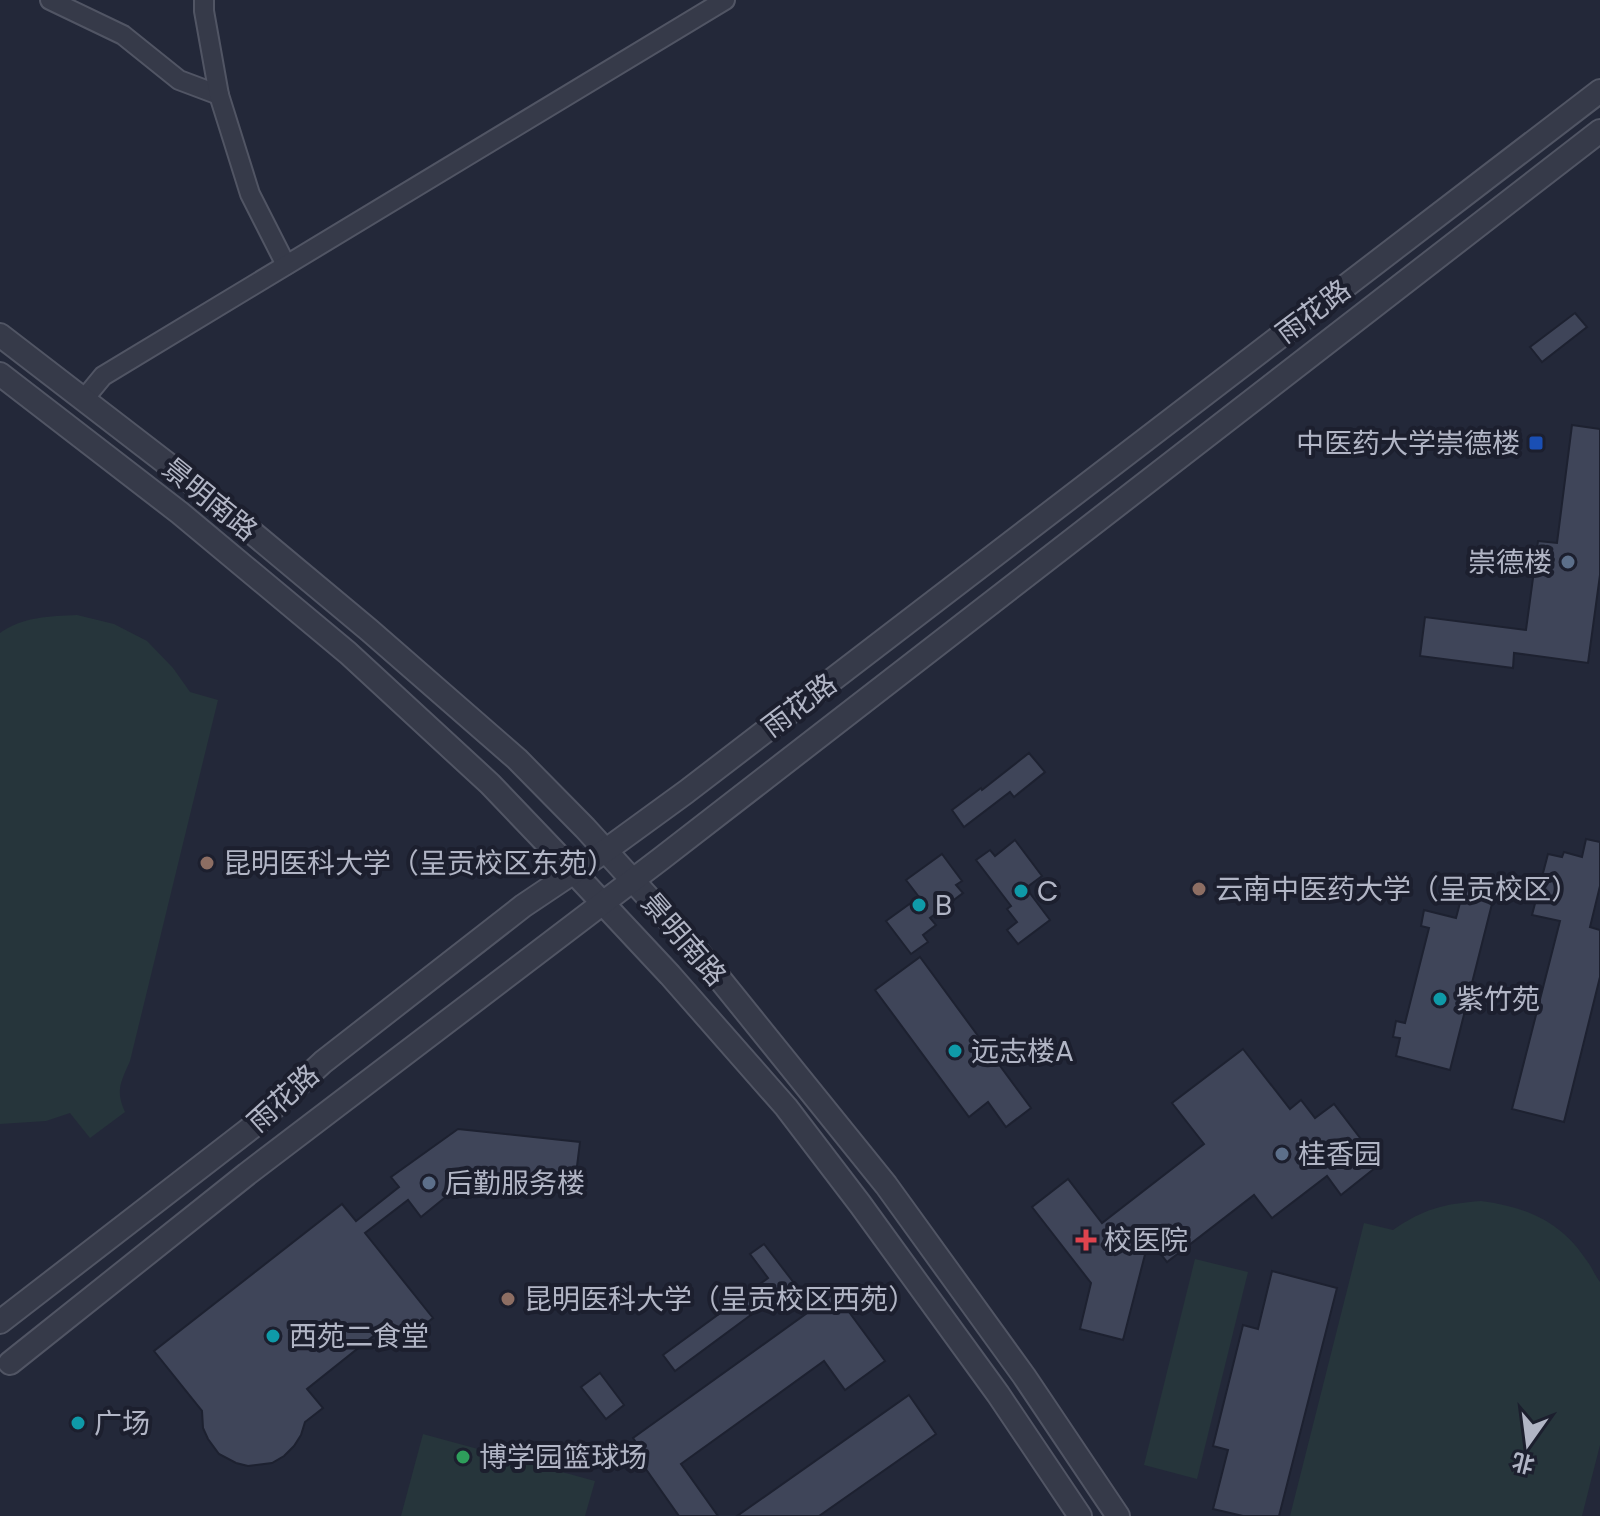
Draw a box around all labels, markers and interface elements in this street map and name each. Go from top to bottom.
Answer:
street label: 雨花路 [1268,271,1359,352]
place label: 中医药大学崇德楼 [1296,424,1520,463]
marker: 中医药大学崇德楼 [1527,434,1545,452]
street label: 景明南路 [154,449,265,550]
place label: 崇德楼 [1468,543,1552,582]
marker: 崇德楼 [1559,553,1577,571]
street label: 雨花路 [754,665,845,746]
place label: 昆明医科大学（呈贡校区东苑） [223,844,615,883]
marker: 昆明医科大学（呈贡校区东苑） [198,854,216,872]
place label: 云南中医药大学（呈贡校区） [1215,870,1579,909]
place label: C [1037,872,1059,911]
marker: 云南中医药大学（呈贡校区） [1190,880,1208,898]
marker: C [1012,882,1030,900]
street label: 景明南路 [632,884,735,994]
place label: B [935,886,952,925]
marker: B [910,896,928,914]
place label: 紫竹苑 [1456,980,1540,1019]
marker: 紫竹苑 [1431,990,1449,1008]
place label: 远志楼A [971,1032,1074,1071]
marker: 远志楼A [946,1042,964,1060]
street label: 雨花路 [239,1056,328,1141]
place label: 桂香园 [1298,1135,1382,1174]
marker: 桂香园 [1273,1145,1291,1163]
place label: 后勤服务楼 [445,1164,585,1203]
marker: 后勤服务楼 [420,1174,438,1192]
place label: 校医院 [1104,1221,1188,1260]
marker: 校医院 [1075,1229,1097,1251]
place label: 昆明医科大学（呈贡校区西苑） [524,1280,916,1319]
marker: 昆明医科大学（呈贡校区西苑） [499,1290,517,1308]
place label: 西苑二食堂 [289,1317,429,1356]
marker: 西苑二食堂 [264,1327,282,1345]
place label: 广场 [94,1404,150,1443]
north arrow [1488,1404,1568,1484]
marker: 广场 [69,1414,87,1432]
place label: 博学园篮球场 [479,1438,647,1477]
text: 北 [1509,1445,1538,1481]
marker: 博学园篮球场 [454,1448,472,1466]

